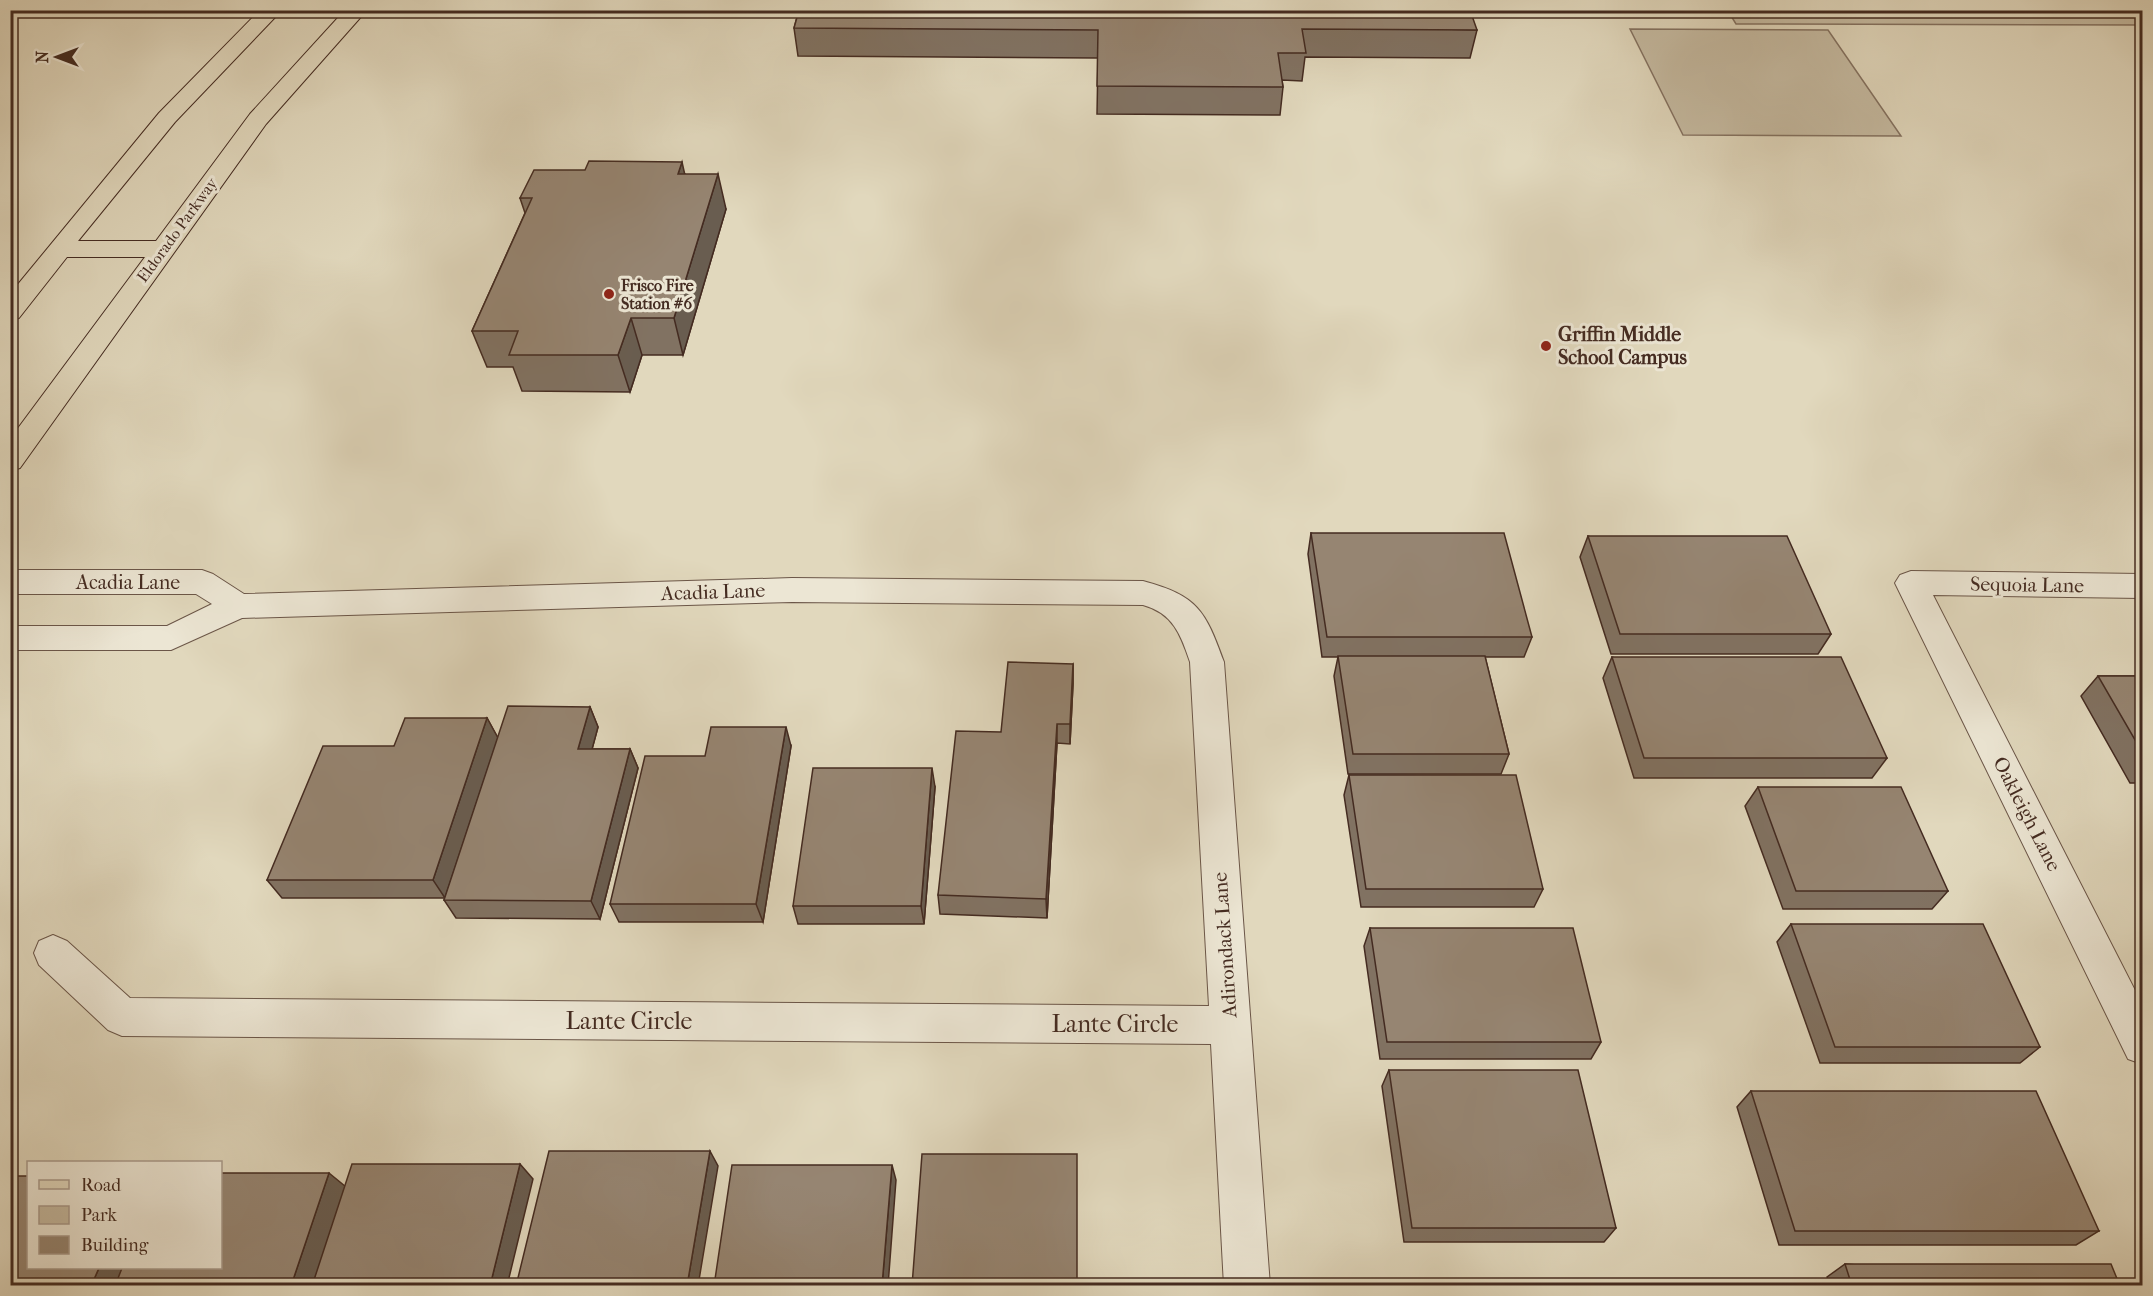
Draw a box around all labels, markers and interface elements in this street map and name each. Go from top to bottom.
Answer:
north arrow [27,27,87,87]
text: N [33,50,52,63]
street label: Eldorado Parkway [133,174,222,286]
place label: Frisco Fire Station #6 [620,276,694,313]
marker: Frisco Fire Station #6 [602,287,616,301]
place label: Griffin Middle School Campus [1558,323,1688,369]
marker: Griffin Middle School Campus [1539,339,1553,353]
street label: Acadia Lane [75,571,180,594]
street label: Sequoia Lane [1970,573,2084,597]
street label: Acadia Lane [660,579,766,605]
street label: Oakleigh Lane [1988,753,2066,875]
street label: Adirondack Lane [1208,871,1242,1020]
street label: Lante Circle [565,1007,693,1035]
street label: Lante Circle [1051,1010,1179,1038]
legend [27,1161,222,1269]
text: Road [81,1175,121,1196]
text: Park [81,1205,118,1226]
text: Building [81,1235,149,1256]

